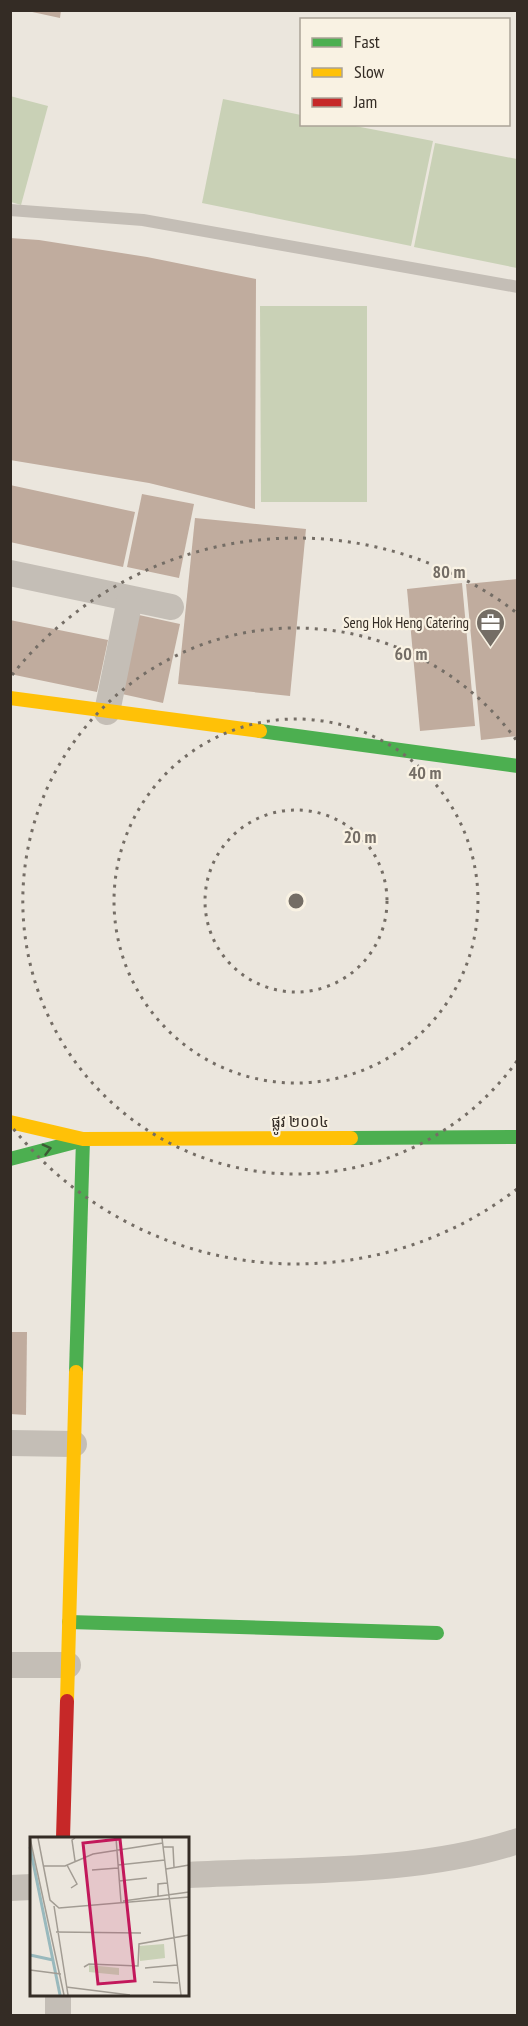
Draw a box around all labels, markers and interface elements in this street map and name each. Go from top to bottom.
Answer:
legend [300,18,510,126]
text: Fast [354,30,380,53]
text: Slow [354,60,385,83]
text: Jam [353,90,377,113]
text: 80 m [433,560,465,583]
office icon: Seng Hok Heng Catering [474,606,506,648]
place label: Seng Hok Heng Catering [343,613,469,632]
text: 60 m [395,642,427,665]
text: 40 m [409,761,441,784]
text: 20 m [344,825,376,848]
centre of rings [286,891,306,911]
street label: ផ្លូវ ២០០៤ [271,1112,329,1135]
one-way arrow [41,1144,52,1156]
inset map [30,1837,189,1996]

